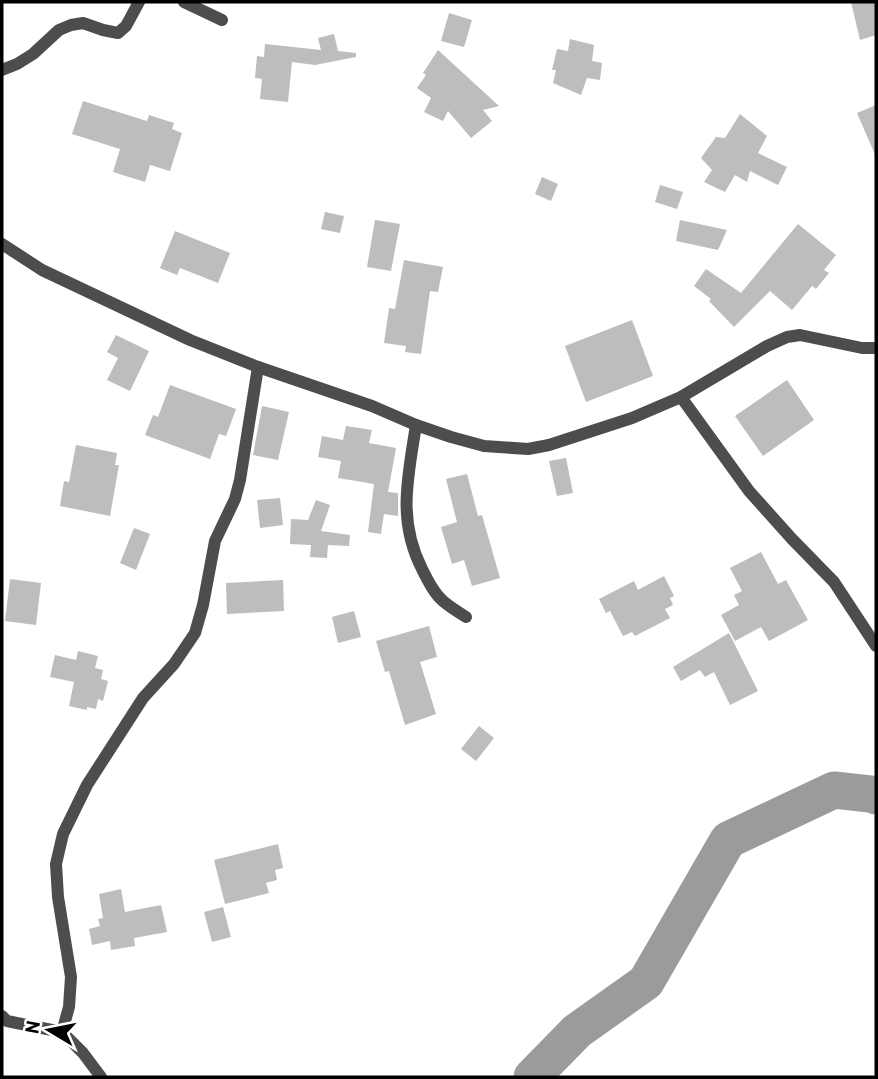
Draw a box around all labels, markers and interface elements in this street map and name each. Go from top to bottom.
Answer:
north arrow [14,995,84,1065]
text: N [19,1019,44,1035]

